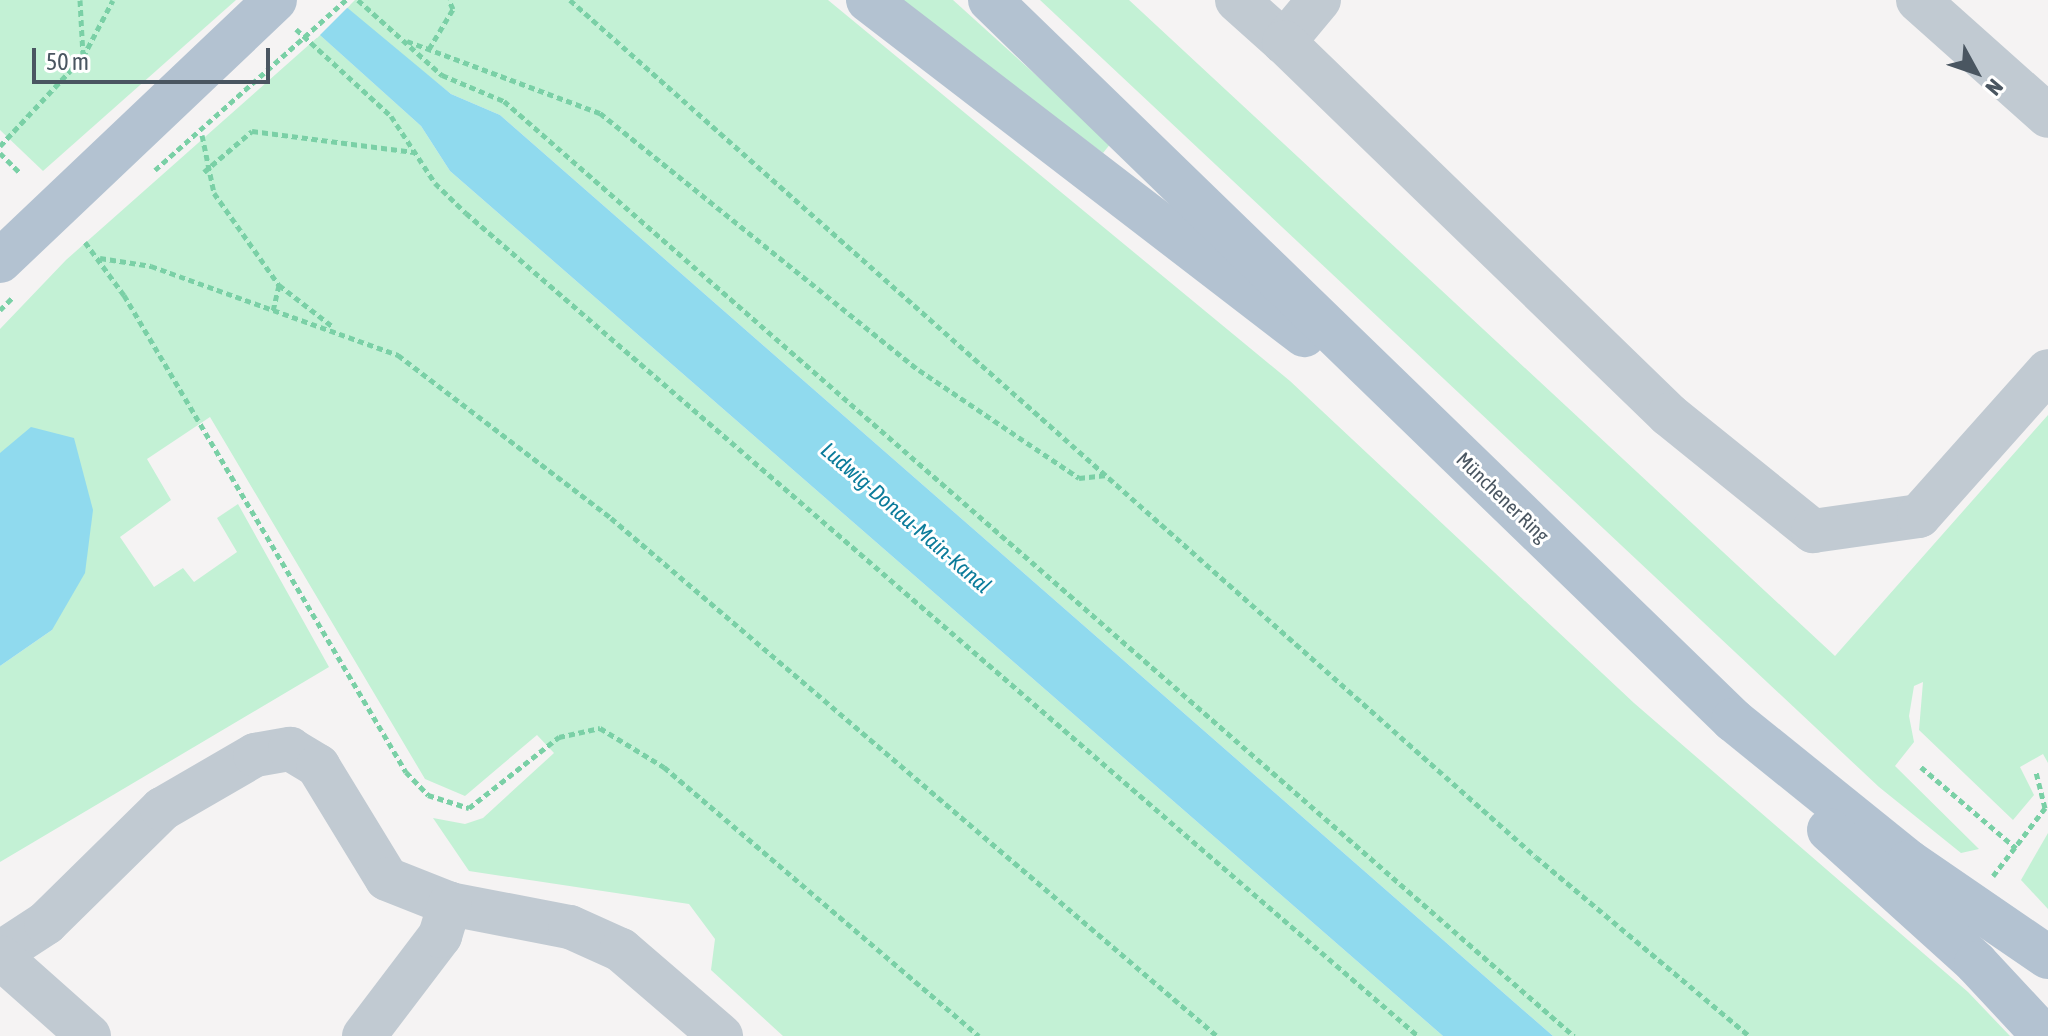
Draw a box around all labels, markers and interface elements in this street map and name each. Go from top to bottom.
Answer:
scale bar [36,32,274,82]
north arrow [1936,32,2016,112]
text: 50 m [46,48,89,75]
text: N [1980,74,2009,101]
water label: Ludwig-Donau-Main-Kanal [816,437,996,599]
street label: Münchener Ring [1452,447,1554,547]

